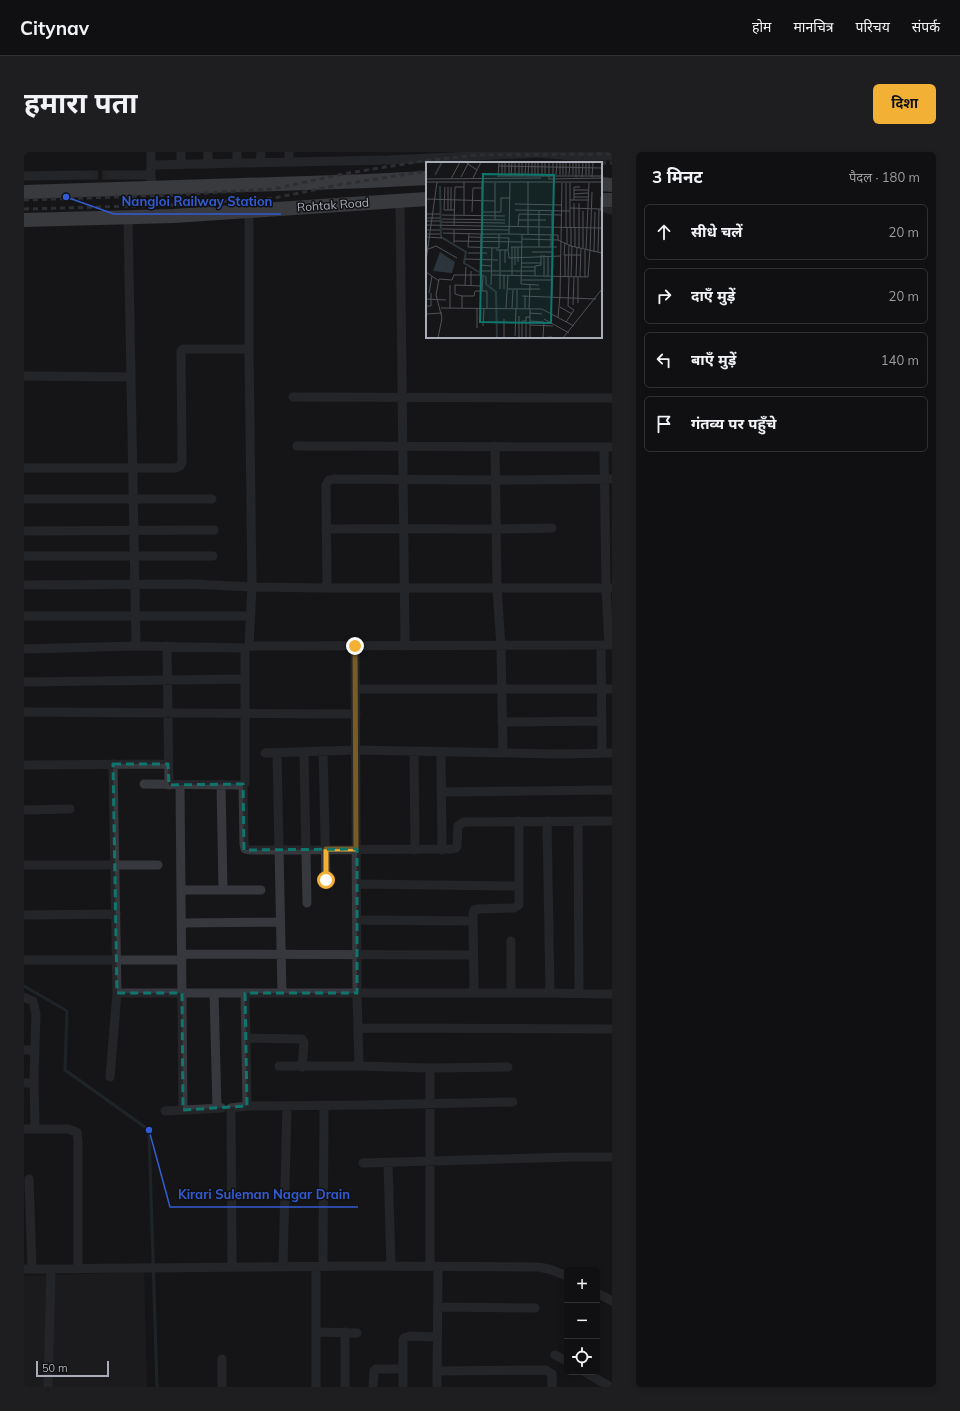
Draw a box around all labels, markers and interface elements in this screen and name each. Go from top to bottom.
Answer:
text: Citynav [20,16,89,40]
text: होम [752,18,771,36]
text: मानचित्र [793,18,834,36]
text: परिचय [856,18,890,36]
text: संपर्क [912,18,940,36]
button: दिशा [873,84,936,124]
text: हमारा पता [24,85,137,120]
inset map [426,162,602,338]
text: 3 मिनट [652,166,703,187]
text: पैदल · 180 m [849,169,920,185]
callout: Nangloi Railway Station [114,189,281,214]
text: Nangloi Railway Station [122,193,272,210]
street label: Rohtak Road [296,195,369,215]
icon: ahead [653,221,675,243]
text: सीधे चलें [691,222,742,241]
text: 20 m [889,224,919,240]
icon: right [653,285,675,307]
text: दाएँ मुड़ें [691,286,735,305]
text: 20 m [889,288,919,304]
icon: left [653,349,675,371]
text: बाएँ मुड़ें [691,350,736,369]
text: 140 m [881,352,919,368]
icon: arrive [653,413,675,435]
text: गंतव्य पर पहुँचे [691,414,776,433]
route end [346,637,364,655]
route start [317,871,335,889]
callout: Kirari Suleman Nagar Drain [170,1182,358,1207]
text: Kirari Suleman Nagar Drain [178,1186,350,1202]
map controls [564,1267,600,1375]
button: + [564,1267,600,1303]
button: − [564,1303,600,1339]
button: locate [564,1339,600,1375]
scale bar [36,1359,109,1378]
text: 50 m [42,1361,68,1375]

